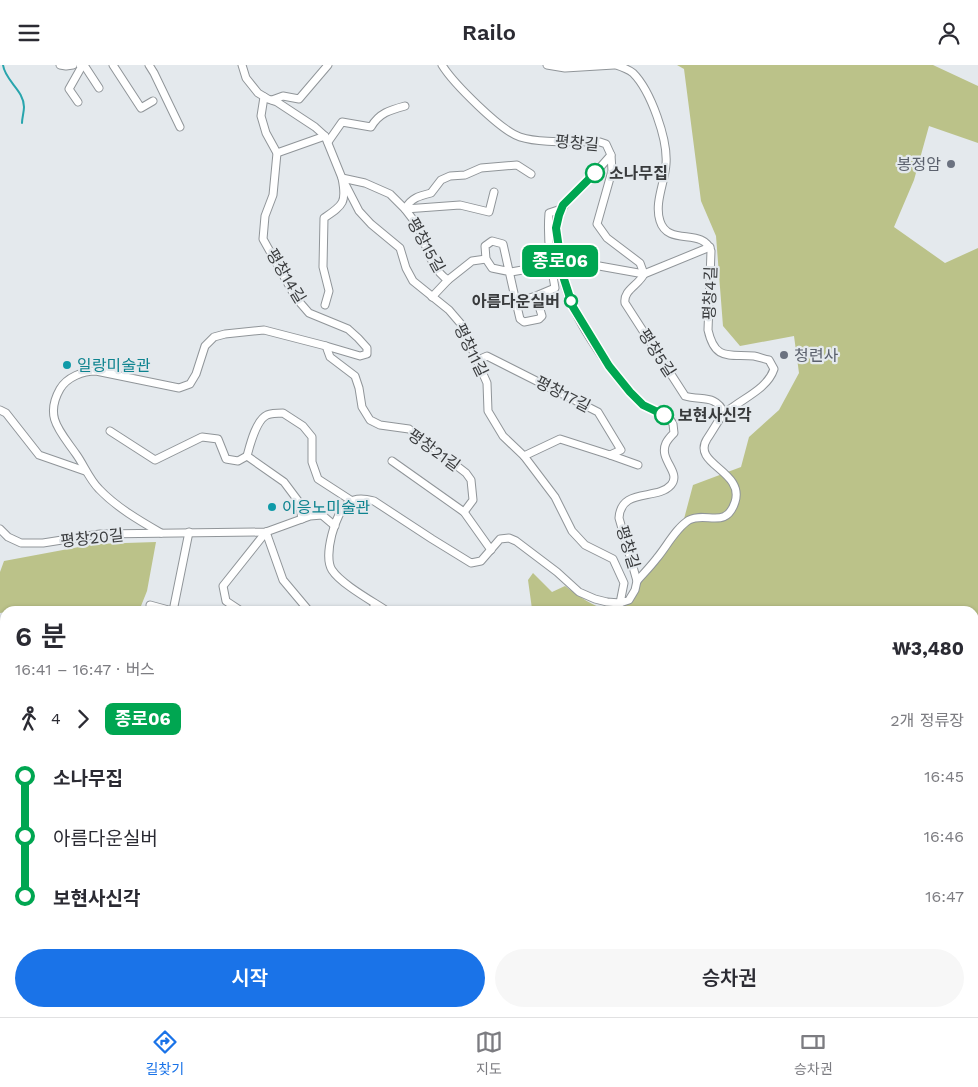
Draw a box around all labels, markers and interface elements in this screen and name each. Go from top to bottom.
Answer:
icon: menu [15,19,43,47]
icon: person [935,19,963,47]
text: Railo [462,20,516,45]
street label: 평창길 [554,132,600,154]
place label: 봉정암 [897,155,941,174]
marker: 봉정암 [945,158,957,170]
marker: 소나무집 [585,163,605,183]
place label: 소나무집 [609,164,668,183]
street label: 평창15길 [403,214,449,276]
street label: 평창14길 [262,245,310,307]
line badge: 종로06 [525,245,595,277]
text: 종로06 [532,250,588,271]
street label: 평창4길 [700,266,720,320]
place label: 아름다운실버 [472,292,560,311]
marker: 아름다운실버 [564,294,578,308]
street label: 평창11길 [450,320,492,380]
street label: 평창5길 [634,325,680,381]
place label: 청련사 [794,346,838,365]
marker: 청련사 [778,349,790,361]
place label: 일랑미술관 [77,356,151,375]
marker: 일랑미술관 [61,359,73,371]
street label: 평창17길 [532,372,594,416]
marker: 보현사신각 [654,405,674,425]
place label: 보현사신각 [678,406,752,425]
street label: 평창21길 [404,425,464,475]
place label: 이응노미술관 [282,498,371,517]
marker: 이응노미술관 [266,501,278,513]
street label: 평창길 [612,523,644,571]
street label: 평창20길 [59,525,125,551]
text: 6 분 [15,620,67,653]
text: ₩3,480 [892,637,964,660]
text: 16:41 – 16:47 · 버스 [15,660,155,679]
icon: walk [15,705,43,733]
icon: forward [69,705,97,733]
text: 종로06 [115,708,171,729]
text: 4 [51,709,61,728]
text: 2개 정류장 [890,711,964,730]
text: 소나무집 [53,767,123,790]
text: 16:45 [924,767,964,786]
text: 아름다운실버 [53,827,158,850]
text: 16:46 [924,827,964,846]
text: 보현사신각 [53,887,140,910]
text: 16:47 [925,887,964,906]
button: 시작 [15,949,485,1007]
button: 승차권 [495,949,964,1007]
tab: 길찾기 [145,1028,184,1078]
tab: 지도 [475,1028,503,1078]
tab: 승차권 [794,1028,833,1078]

